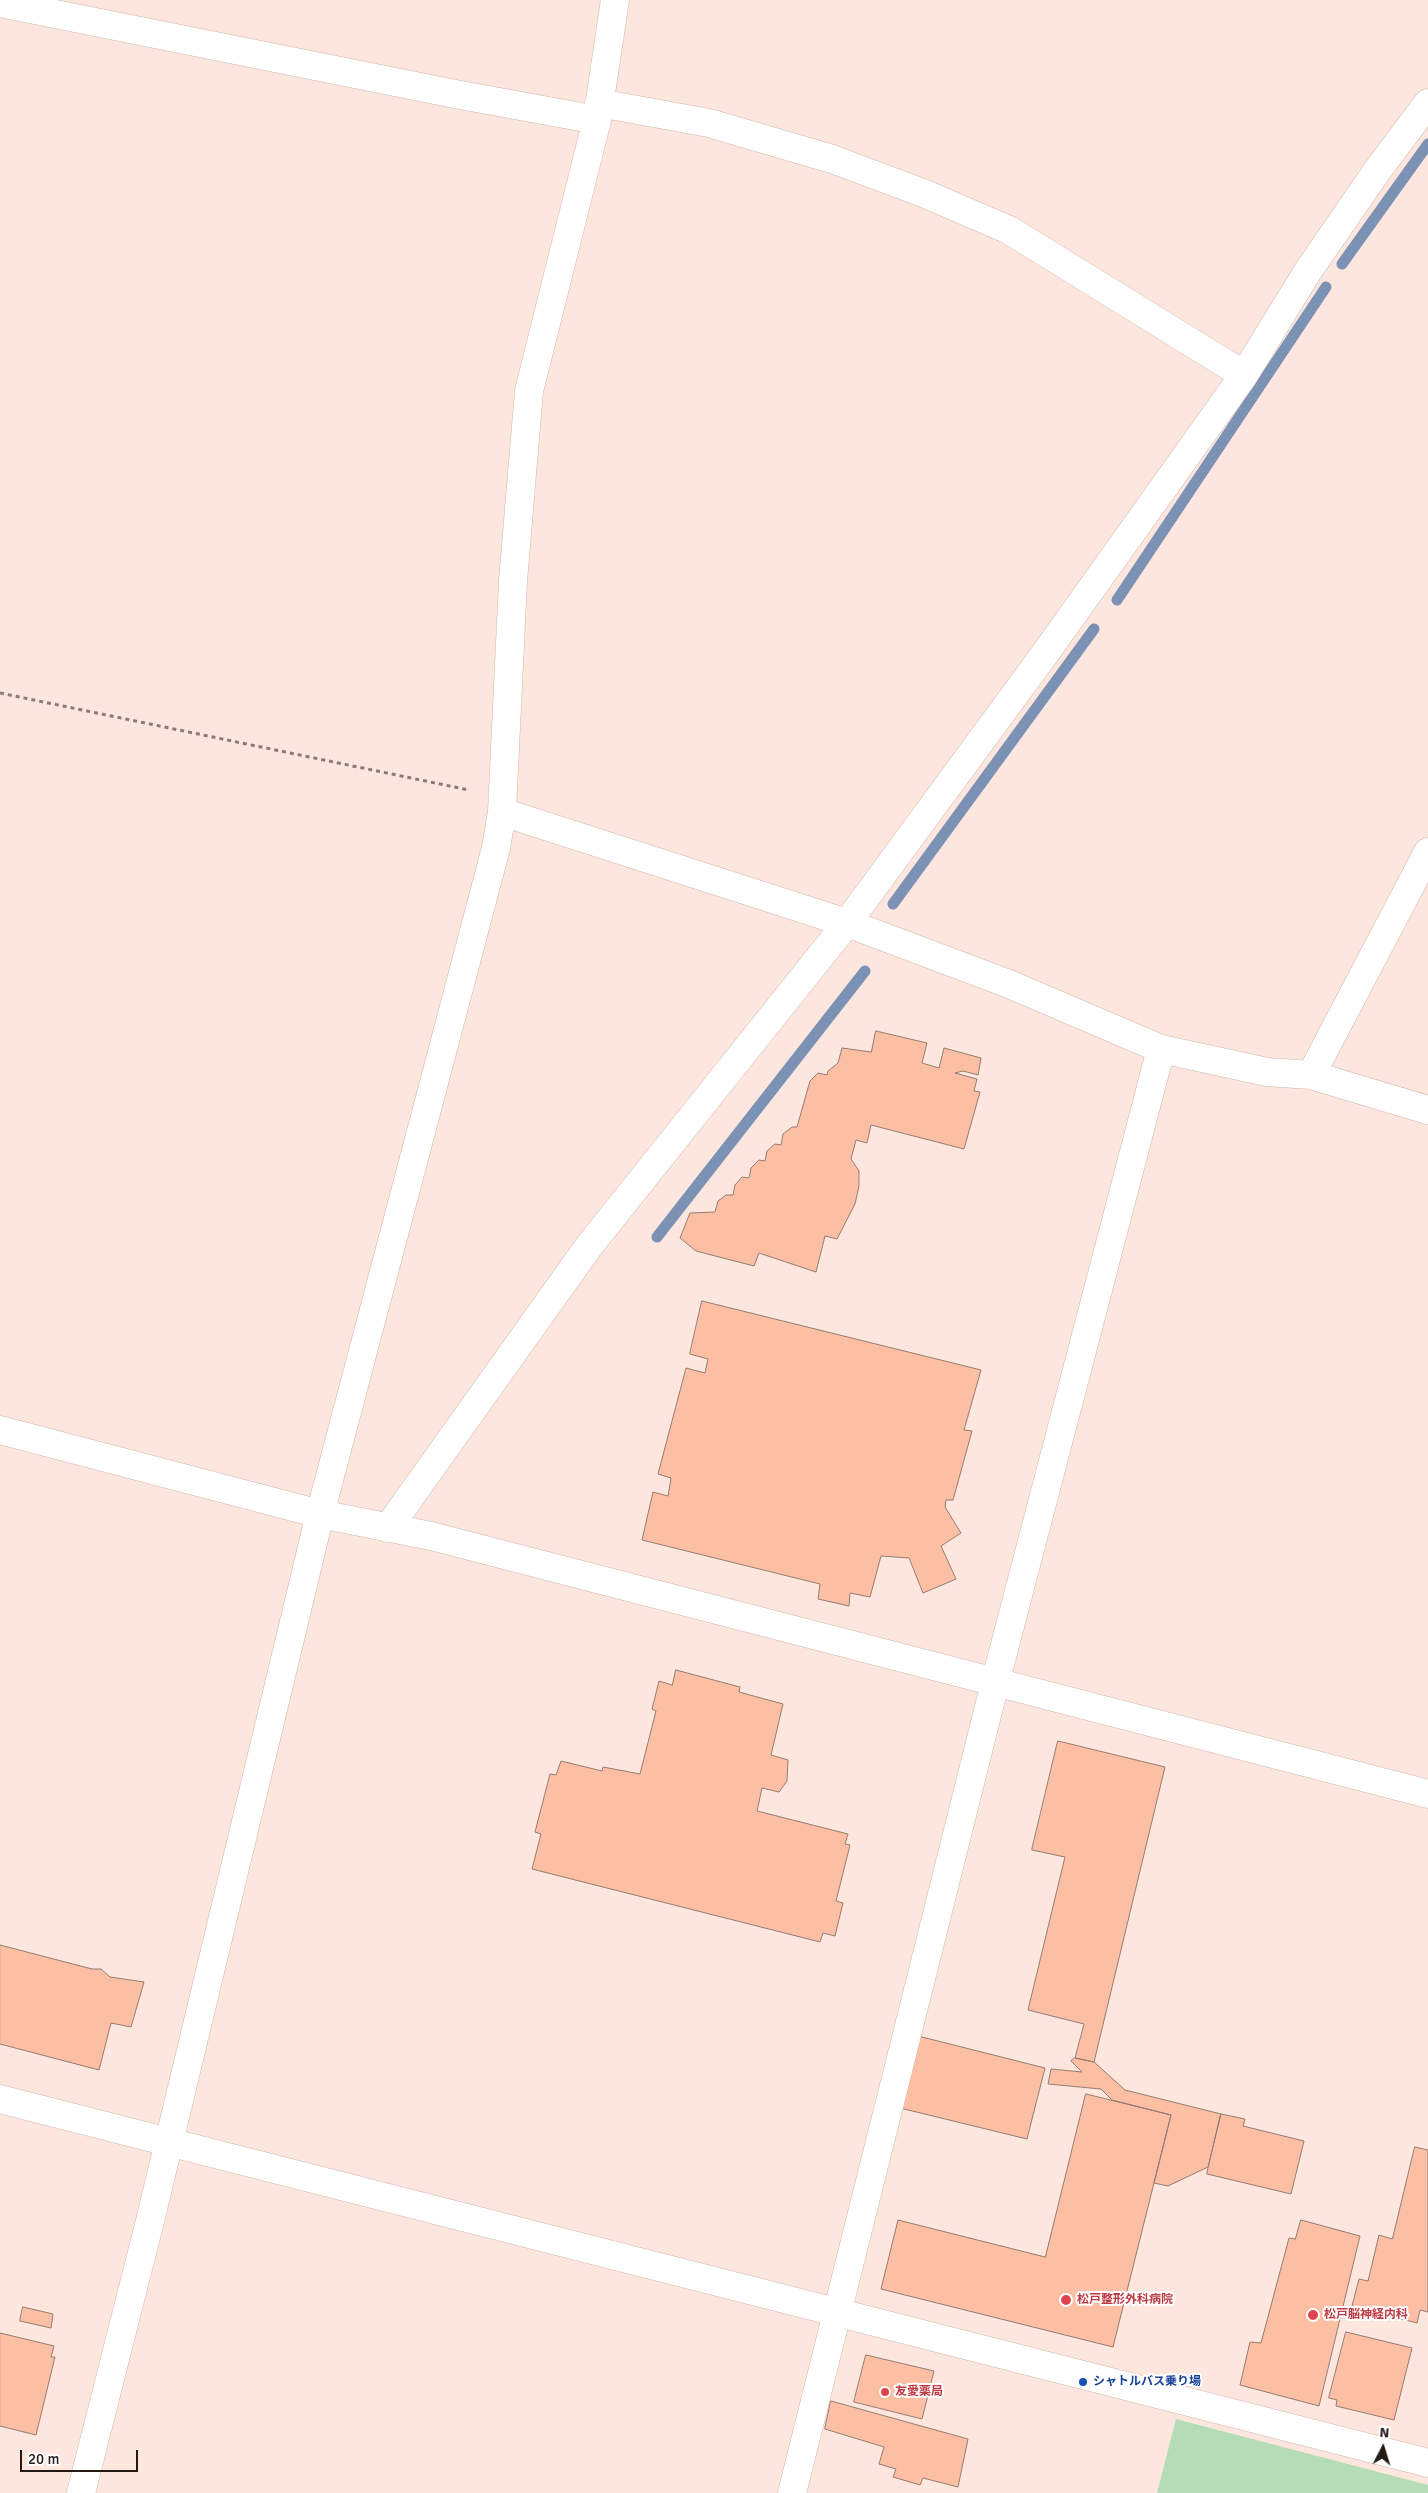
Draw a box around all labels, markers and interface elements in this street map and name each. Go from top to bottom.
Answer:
marker: 松戸整形外科病院 [1059,2293,1073,2307]
place label: 松戸整形外科病院 [1077,2293,1173,2307]
marker: 松戸脳神経内科 [1306,2308,1320,2322]
place label: 松戸脳神経内科 [1324,2308,1408,2322]
place label: シャトルバス乗り場 [1093,2375,1201,2389]
marker: シャトルバス乗り場 [1077,2376,1089,2388]
place label: 友愛薬局 [895,2385,943,2399]
marker: 友愛薬局 [879,2386,891,2398]
north arrow [1358,2423,1408,2473]
text: N [1379,2424,1390,2441]
scale bar [22,2440,140,2472]
text: 20 m [28,2450,59,2468]

